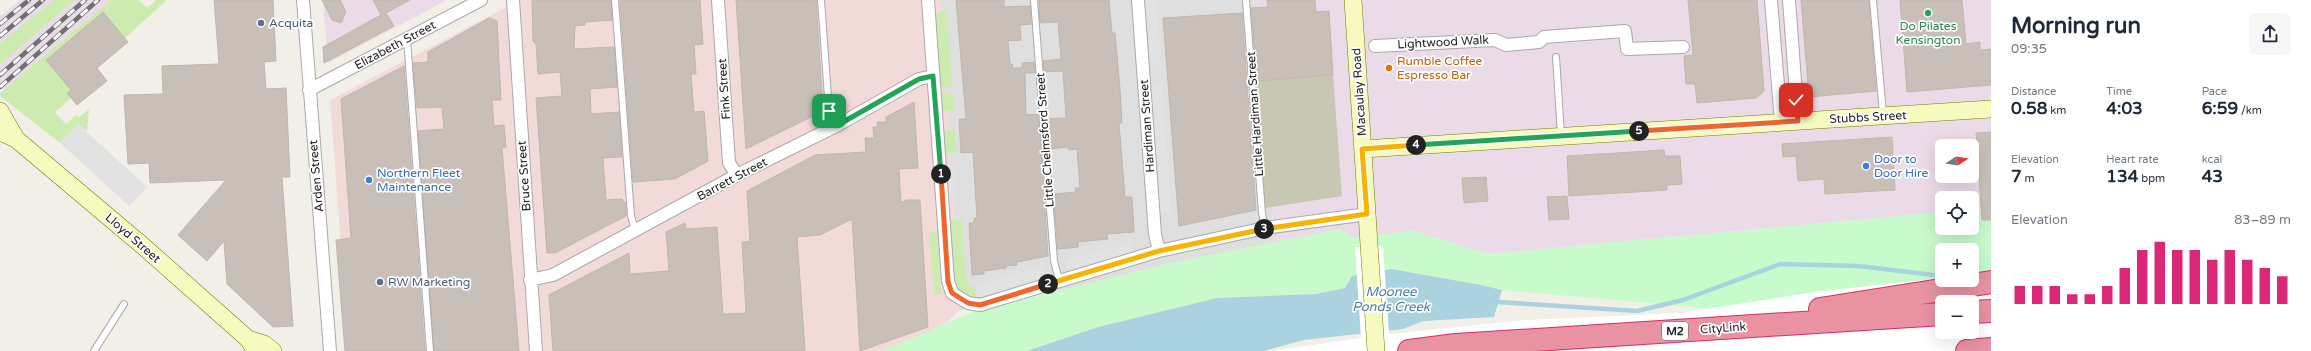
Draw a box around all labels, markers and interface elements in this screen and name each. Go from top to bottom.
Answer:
marker: Do Pilates Kensington [1923,8,1933,18]
text: Morning run [2011,13,2141,39]
button: share [2249,13,2291,55]
place label: Acquita [269,16,313,30]
street label: Elizabeth Street [352,17,438,72]
marker: Acquita [256,18,266,28]
place label: Do Pilates Kensington [1896,19,1960,47]
street label: Lightwood Walk [1397,33,1490,51]
text: 09:35 [2011,41,2047,57]
street label: Macaulay Road [1349,48,1369,136]
street label: Little Hardiman Street [1244,51,1266,177]
place label: Rumble Coffee Espresso Bar [1397,54,1482,82]
street label: Fink Street [715,57,733,120]
marker: Rumble Coffee Espresso Bar [1384,63,1394,73]
street label: Little Chelmsford Street [1033,72,1057,208]
street label: Hardiman Street [1137,79,1157,173]
pin [1779,83,1813,117]
text: Distance [2011,85,2056,98]
text: Time [2106,85,2132,98]
text: Pace [2202,85,2227,98]
icon: check [1785,89,1807,111]
pin [812,94,846,128]
text: 0.58 [2011,98,2047,119]
text: 4:03 [2106,98,2143,119]
text: 6:59 [2202,98,2238,119]
icon: arrive [818,100,840,122]
text: km [2047,104,2066,117]
text: /km [2238,104,2262,117]
street label: Stubbs Street [1829,108,1907,126]
pin: 5 [1629,121,1649,141]
text: 5 [1636,124,1642,137]
pin: 4 [1406,135,1426,155]
text: 4 [1413,138,1419,151]
street label: Arden Street [306,139,326,213]
north arrow [1935,139,1979,183]
map controls [1935,139,1979,339]
street label: Bruce Street [515,140,533,212]
place label: Door to Door Hire [1874,152,1928,180]
text: Elevation [2011,153,2059,166]
text: Heart rate [2106,153,2159,166]
text: kcal [2202,153,2222,166]
street label: Barrett Street [695,154,770,203]
marker: Door to Door Hire [1861,161,1871,171]
pin: 1 [931,164,951,184]
place label: Northern Fleet Maintenance [377,166,461,194]
text: 7 [2011,166,2022,187]
text: 134 [2106,166,2138,187]
text: 43 [2202,166,2223,187]
text: 1 [938,167,944,180]
text: m [2022,172,2035,185]
text: bpm [2138,172,2165,185]
marker: Northern Fleet Maintenance [364,175,374,185]
button: locate [1935,191,1979,235]
street label: Lloyd Street [103,210,164,266]
text: Elevation [2011,212,2068,228]
text: 83–89 m [2234,212,2291,228]
pin: 3 [1254,219,1274,239]
text: 3 [1261,222,1267,235]
button: + [1935,243,1979,287]
pin: 2 [1038,274,1058,294]
place label: RW Marketing [388,275,470,289]
marker: RW Marketing [375,277,385,287]
text: 2 [1045,277,1051,290]
water label: Moonee Ponds Creek [1352,284,1431,315]
button: − [1935,295,1979,339]
street label: CityLink [1700,319,1747,337]
road number: M2 [1662,322,1688,340]

